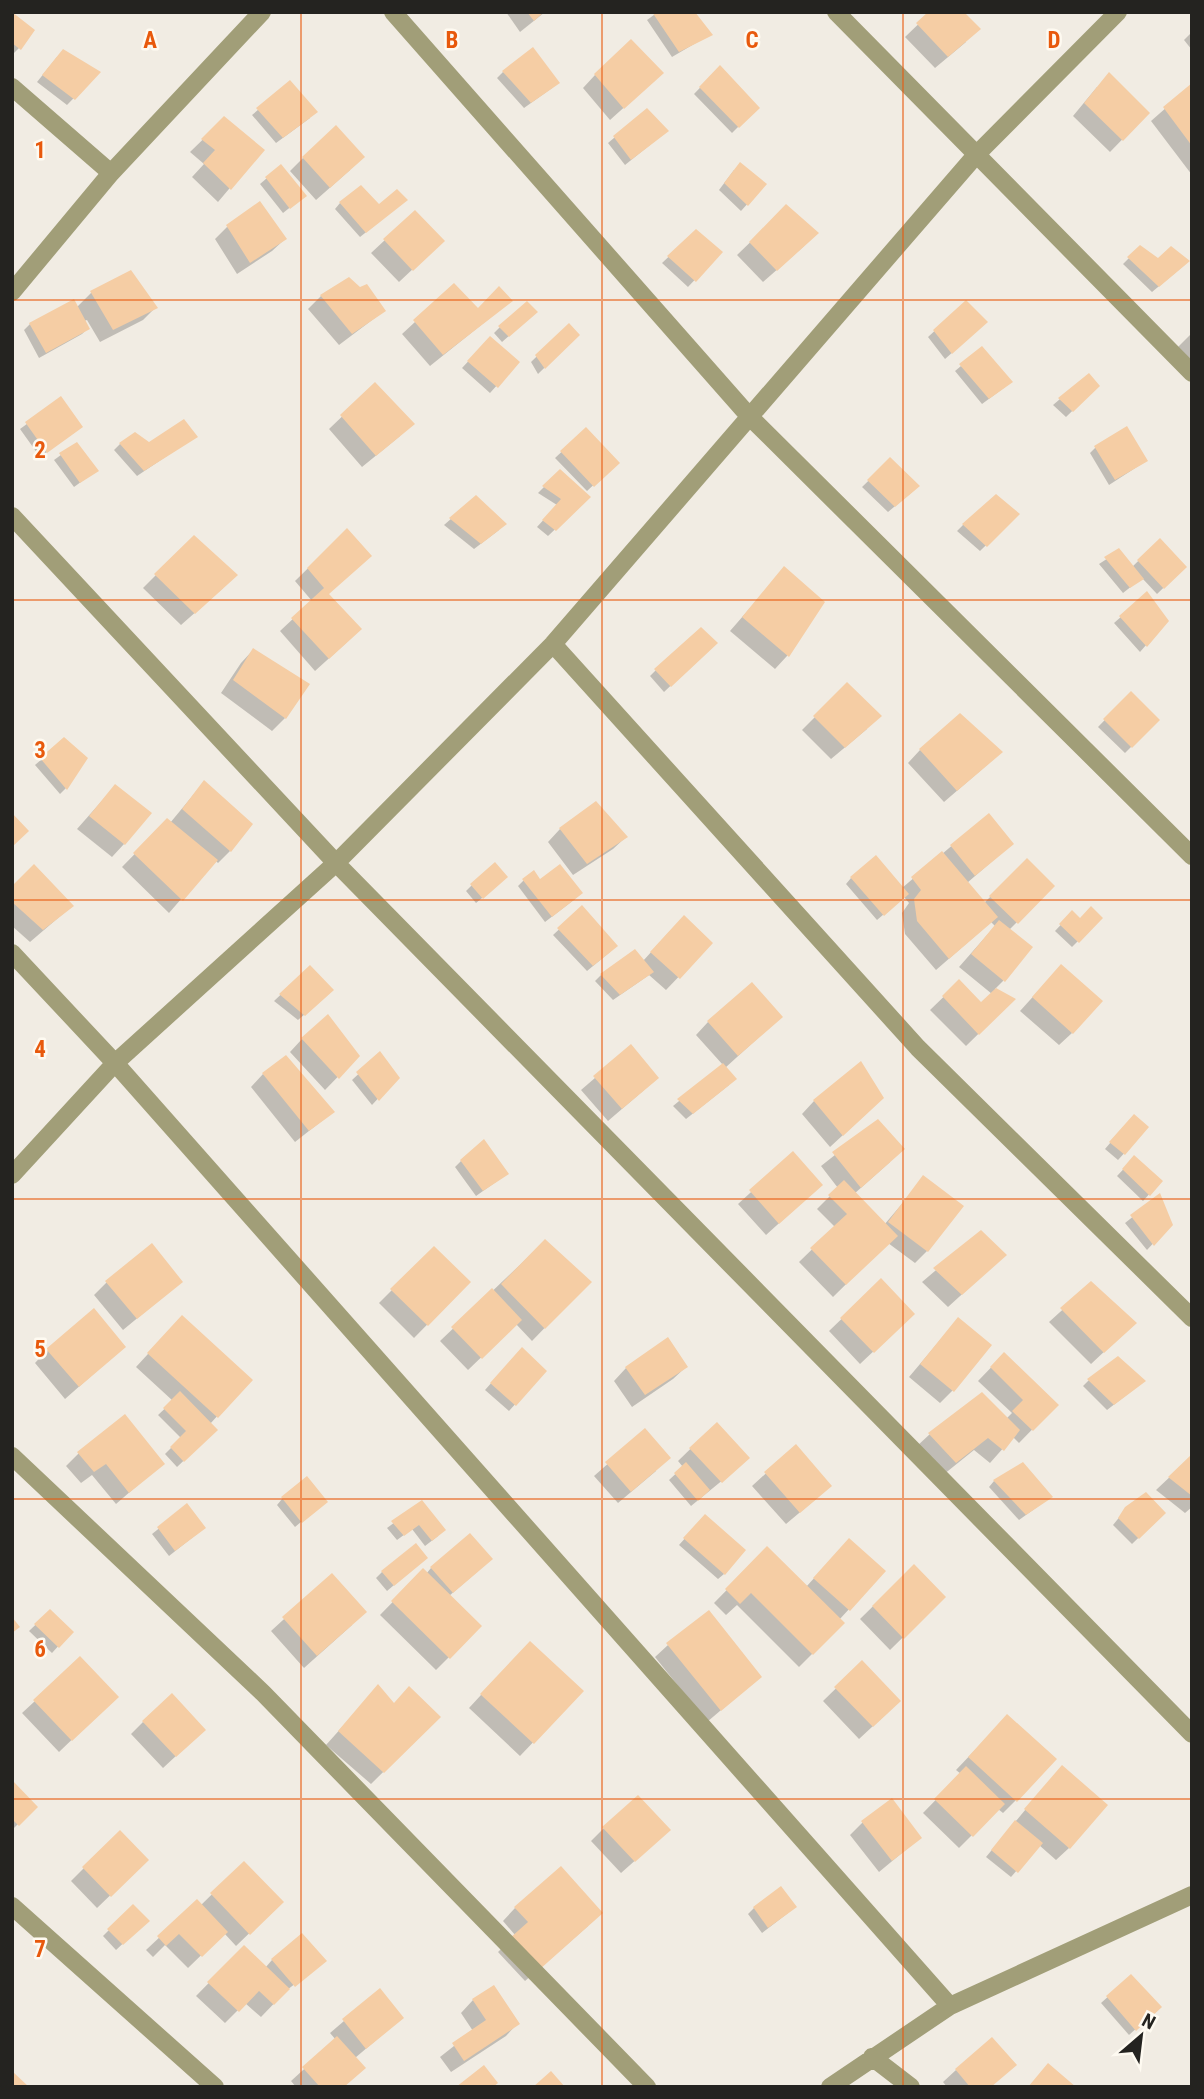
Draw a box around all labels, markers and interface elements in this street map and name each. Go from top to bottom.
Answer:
text: A [143,27,157,54]
text: B [446,27,458,54]
text: C [745,27,759,54]
text: D [1048,27,1061,54]
text: 1 [34,137,46,164]
text: 2 [34,437,46,464]
text: 3 [34,737,46,764]
text: 4 [34,1036,46,1063]
text: 5 [34,1336,46,1363]
text: 6 [34,1636,46,1663]
text: 7 [34,1936,46,1963]
north arrow [1106,2001,1176,2071]
text: N [1138,2009,1159,2034]

